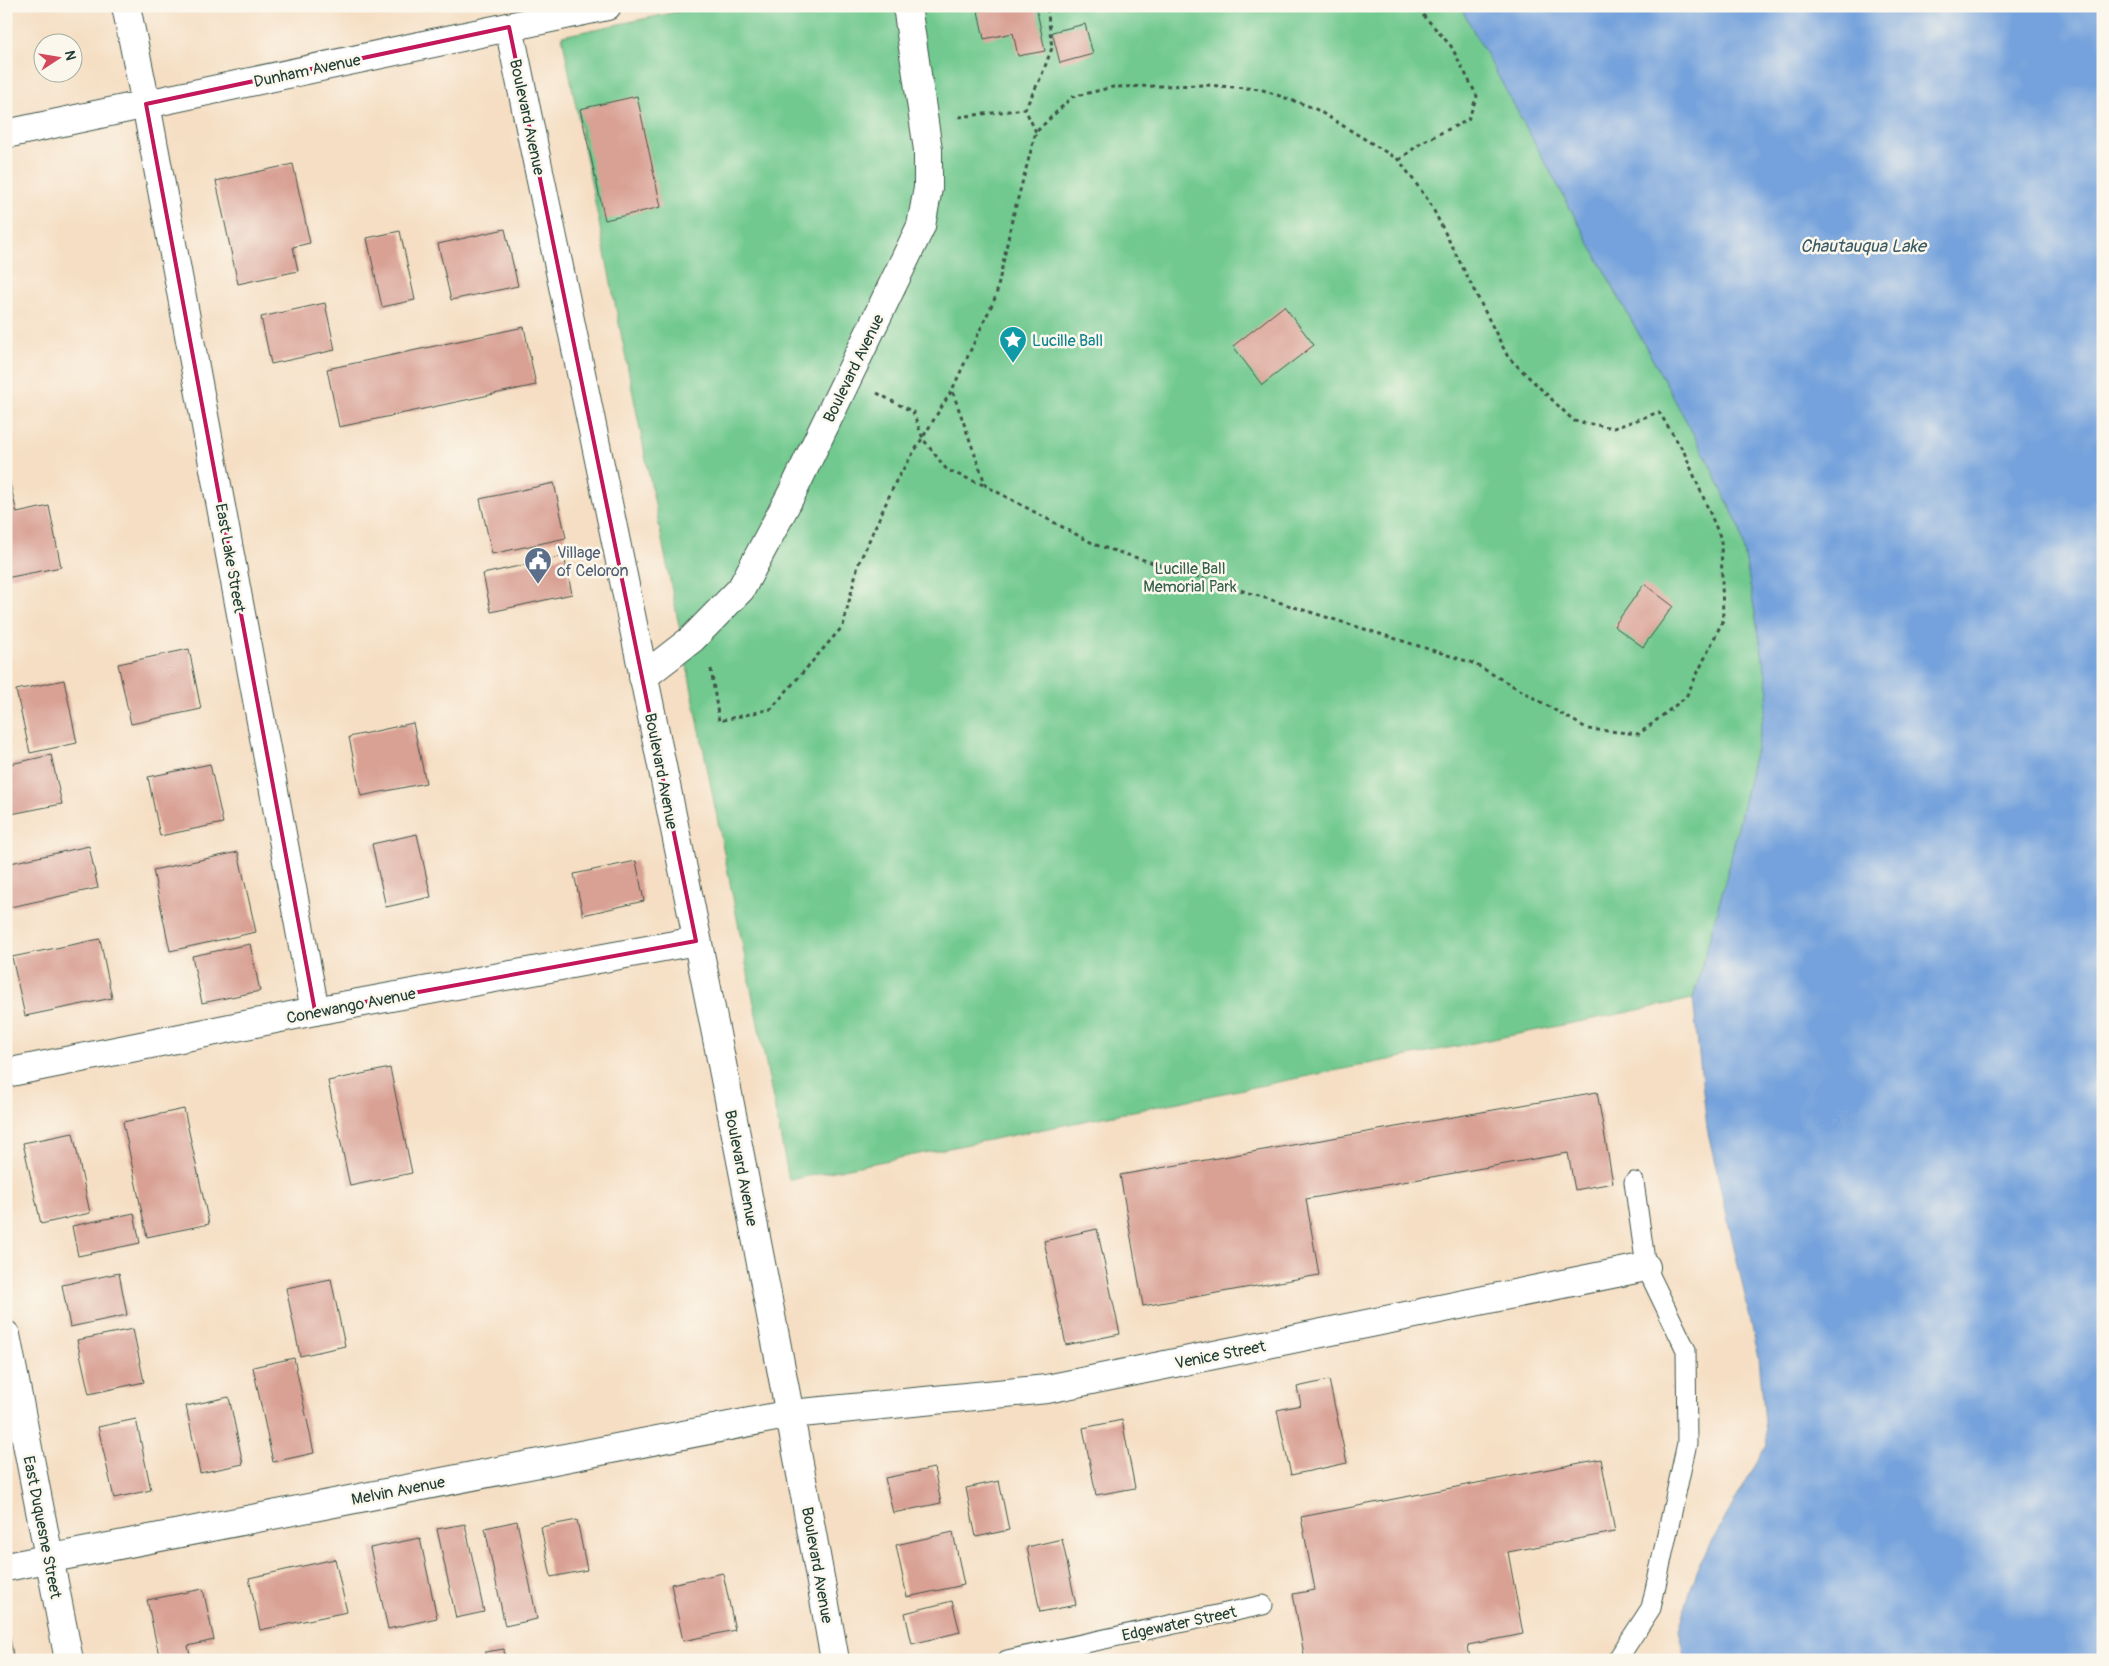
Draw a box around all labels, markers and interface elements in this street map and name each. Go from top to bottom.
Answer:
north arrow [32,32,82,82]
text: N [61,49,80,62]
street label: Dunham Avenue [252,50,363,92]
street label: Boulevard Avenue [505,57,549,177]
water label: Chautauqua Lake [1800,235,1928,258]
street label: Boulevard Avenue [819,311,889,426]
place icon: Lucille Ball [998,325,1028,364]
place label: Lucille Ball [1032,331,1103,351]
street label: East Lake Street [211,502,250,615]
place label: Village of Celoron [557,543,629,581]
public building icon: Village of Celoron [523,546,553,585]
park label: Lucille Ball Memorial Park [1143,559,1237,597]
street label: Boulevard Avenue [640,711,682,831]
street label: Conewango Avenue [285,984,418,1028]
street label: Boulevard Avenue [720,1108,762,1228]
street label: Venice Street [1173,1336,1268,1374]
street label: East Duquesne Street [18,1454,66,1601]
street label: Melvin Avenue [350,1472,447,1510]
street label: Boulevard Avenue [797,1505,837,1625]
street label: Edgewater Street [1120,1602,1239,1646]

